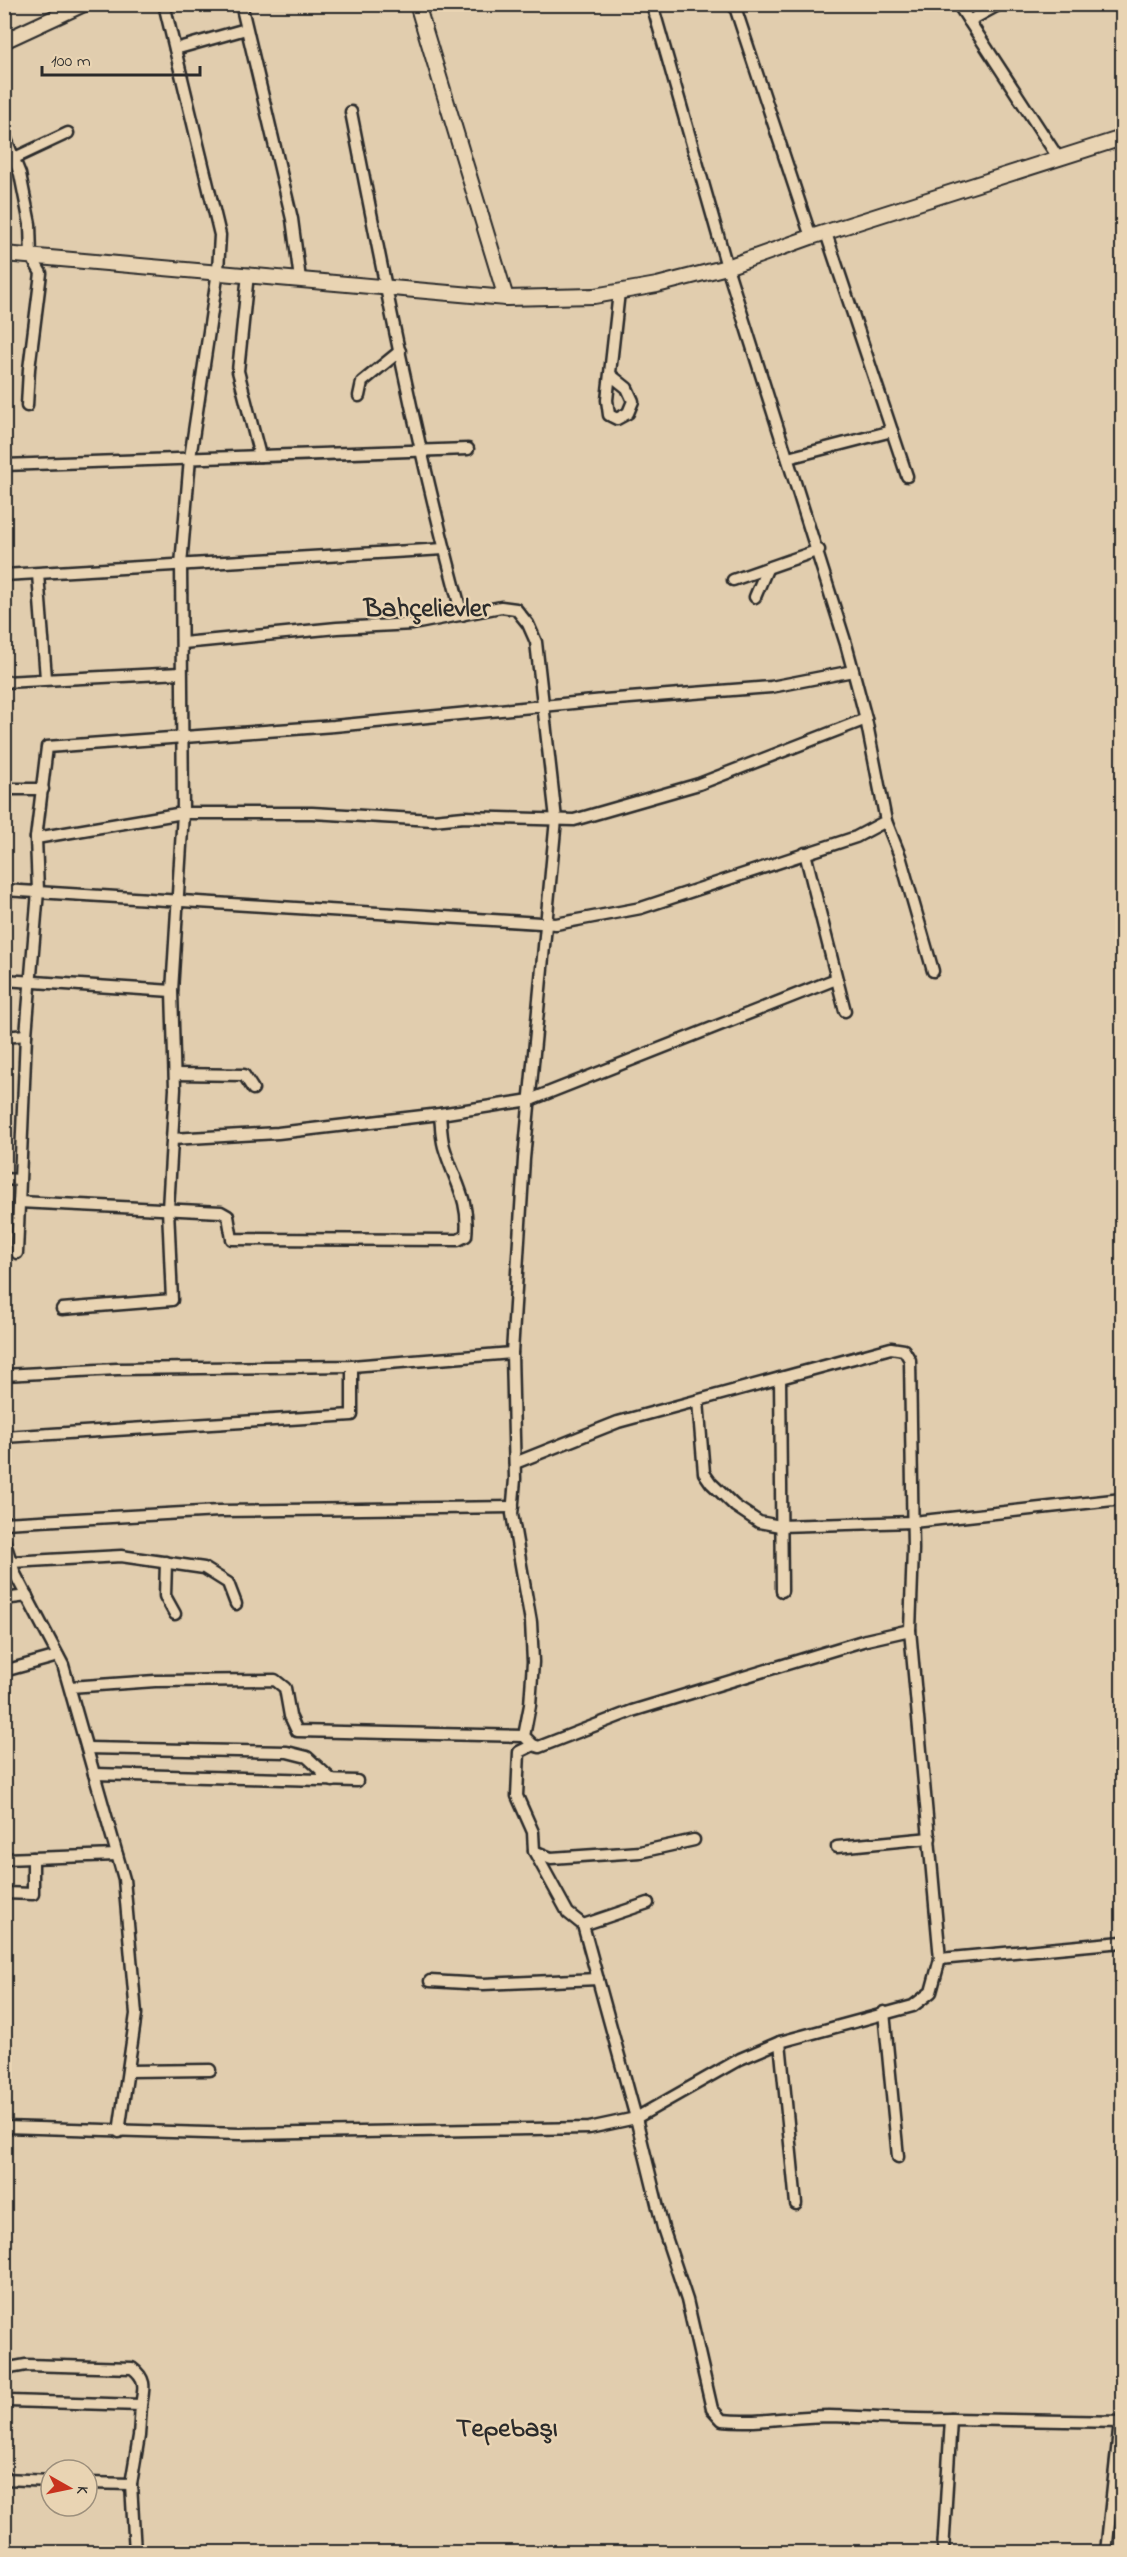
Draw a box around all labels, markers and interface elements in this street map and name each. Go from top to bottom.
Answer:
scale bar [42,39,200,77]
text: 100 m [51,49,91,75]
district label: Bahçelievler [362,590,491,629]
district label: Tepebaşı [456,2410,558,2449]
north arrow [39,2458,99,2518]
text: K [69,2484,94,2497]

